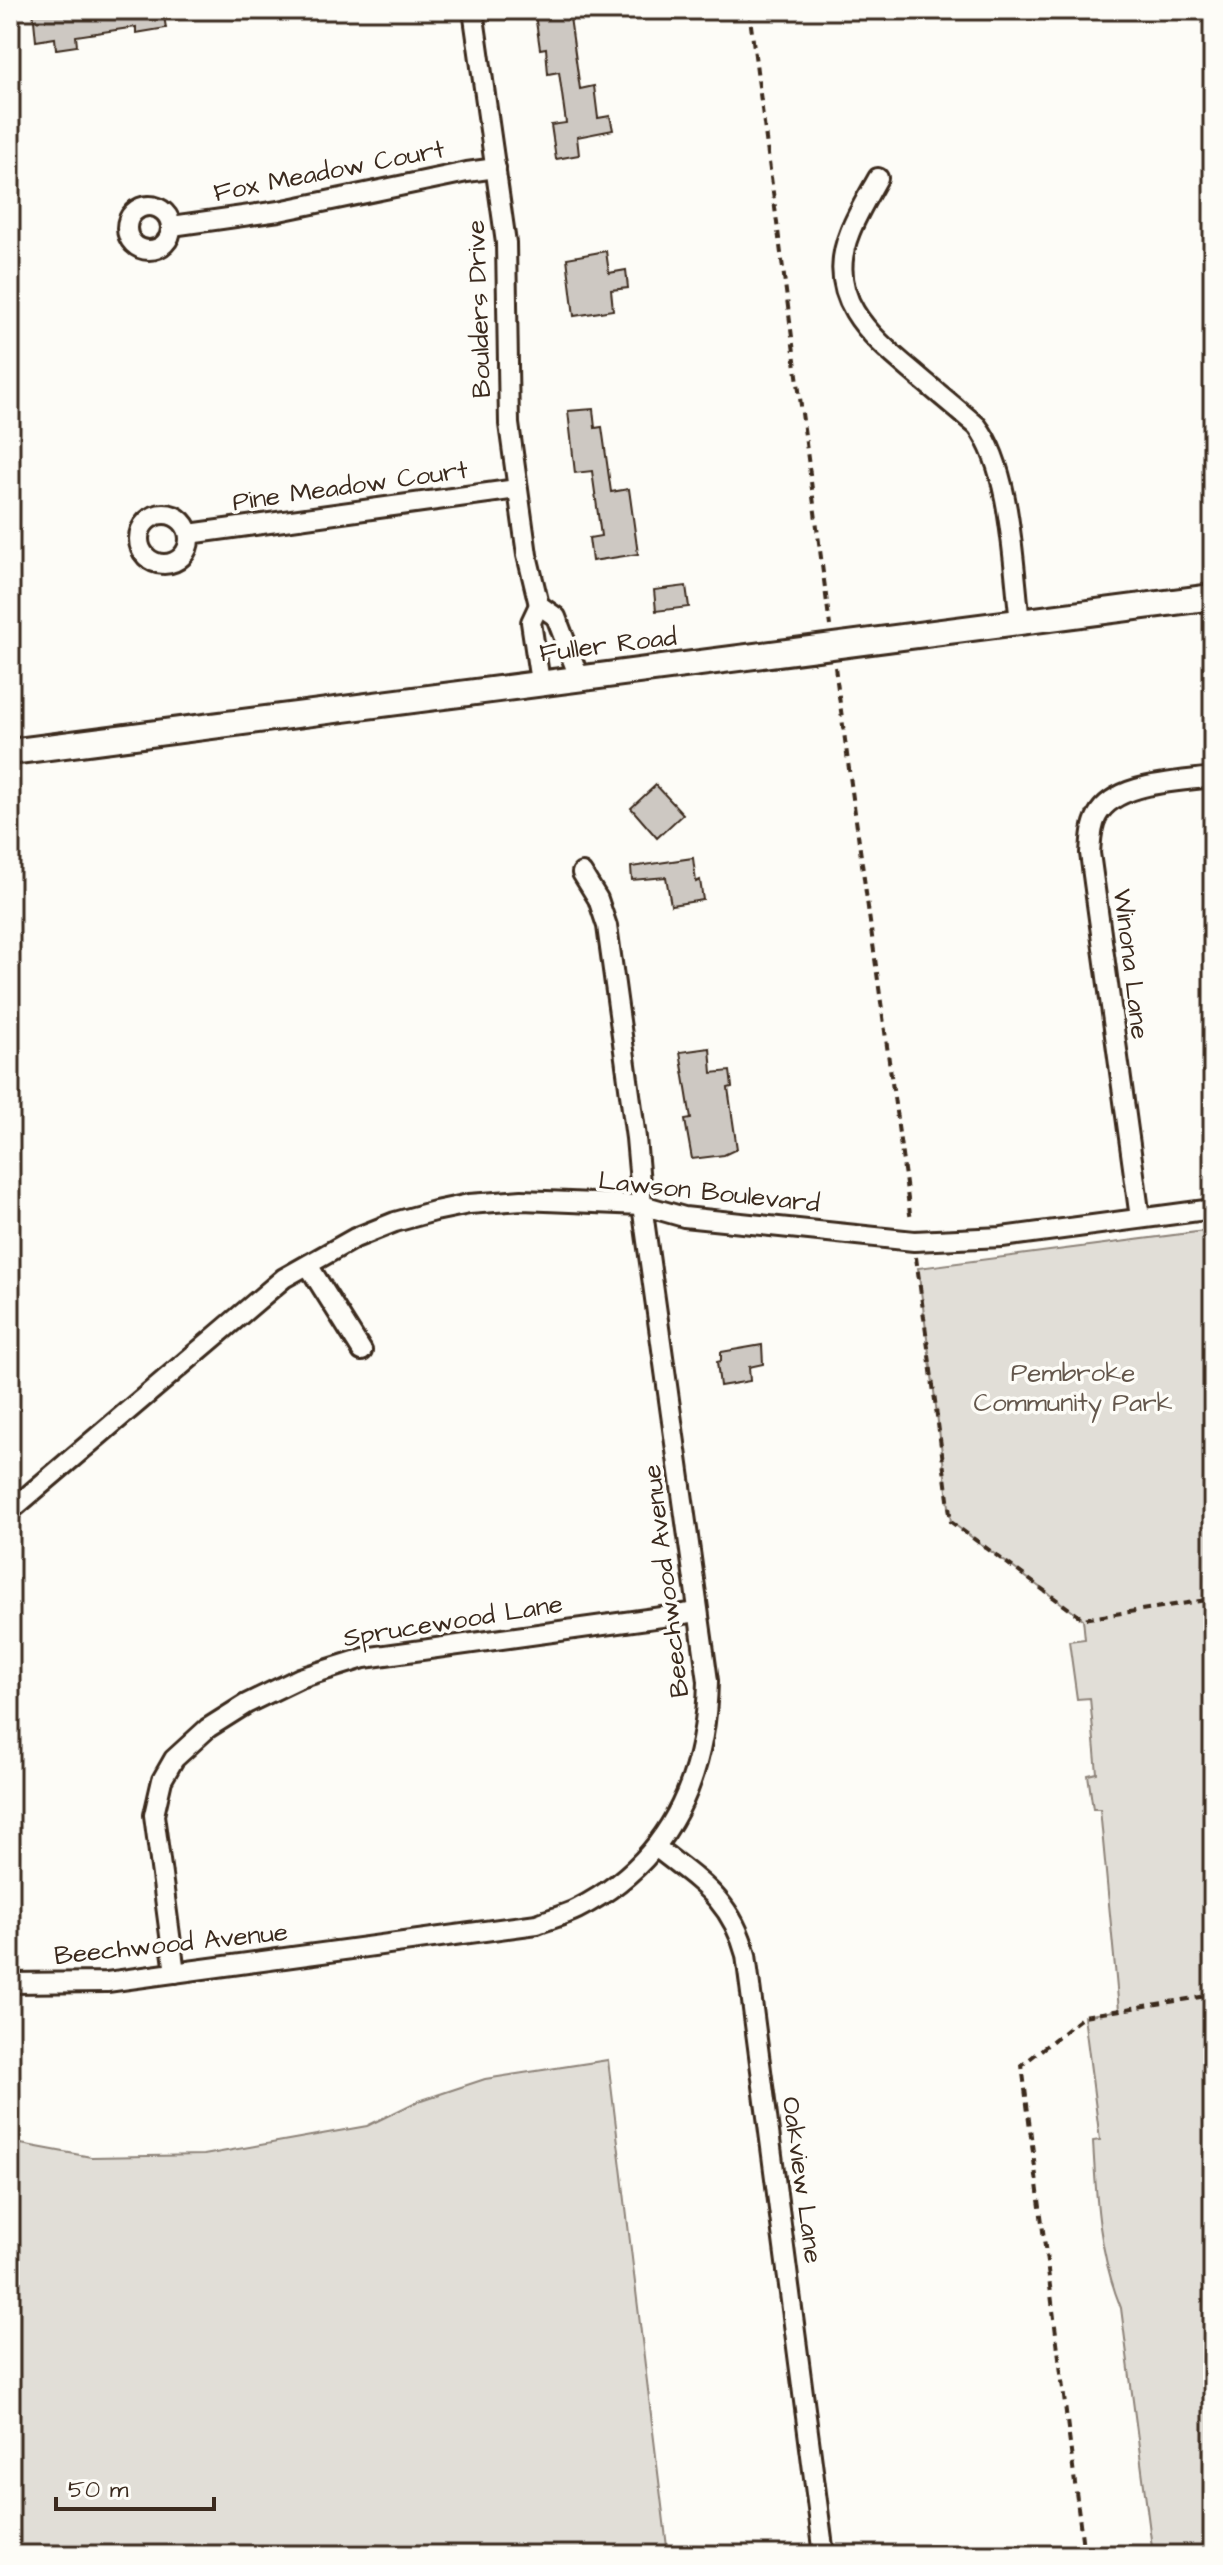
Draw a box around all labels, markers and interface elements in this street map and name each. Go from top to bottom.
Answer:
street label: Fox Meadow Court [210,131,448,211]
street label: Boulders Drive [458,219,500,399]
street label: Pine Meadow Court [230,452,470,520]
street label: Fuller Road [537,619,679,671]
street label: Winona Lane [1104,887,1158,1041]
street label: Lawson Boulevard [597,1162,821,1222]
park label: Pembroke Community Park [974,1355,1173,1423]
street label: Beechwood Avenue [634,1462,698,1700]
street label: Sprucewood Lane [341,1586,565,1656]
street label: Beechwood Avenue [53,1914,289,1974]
street label: Oakview Lane [772,2094,832,2266]
scale bar [56,2461,214,2511]
text: 50 m [68,2473,129,2507]

